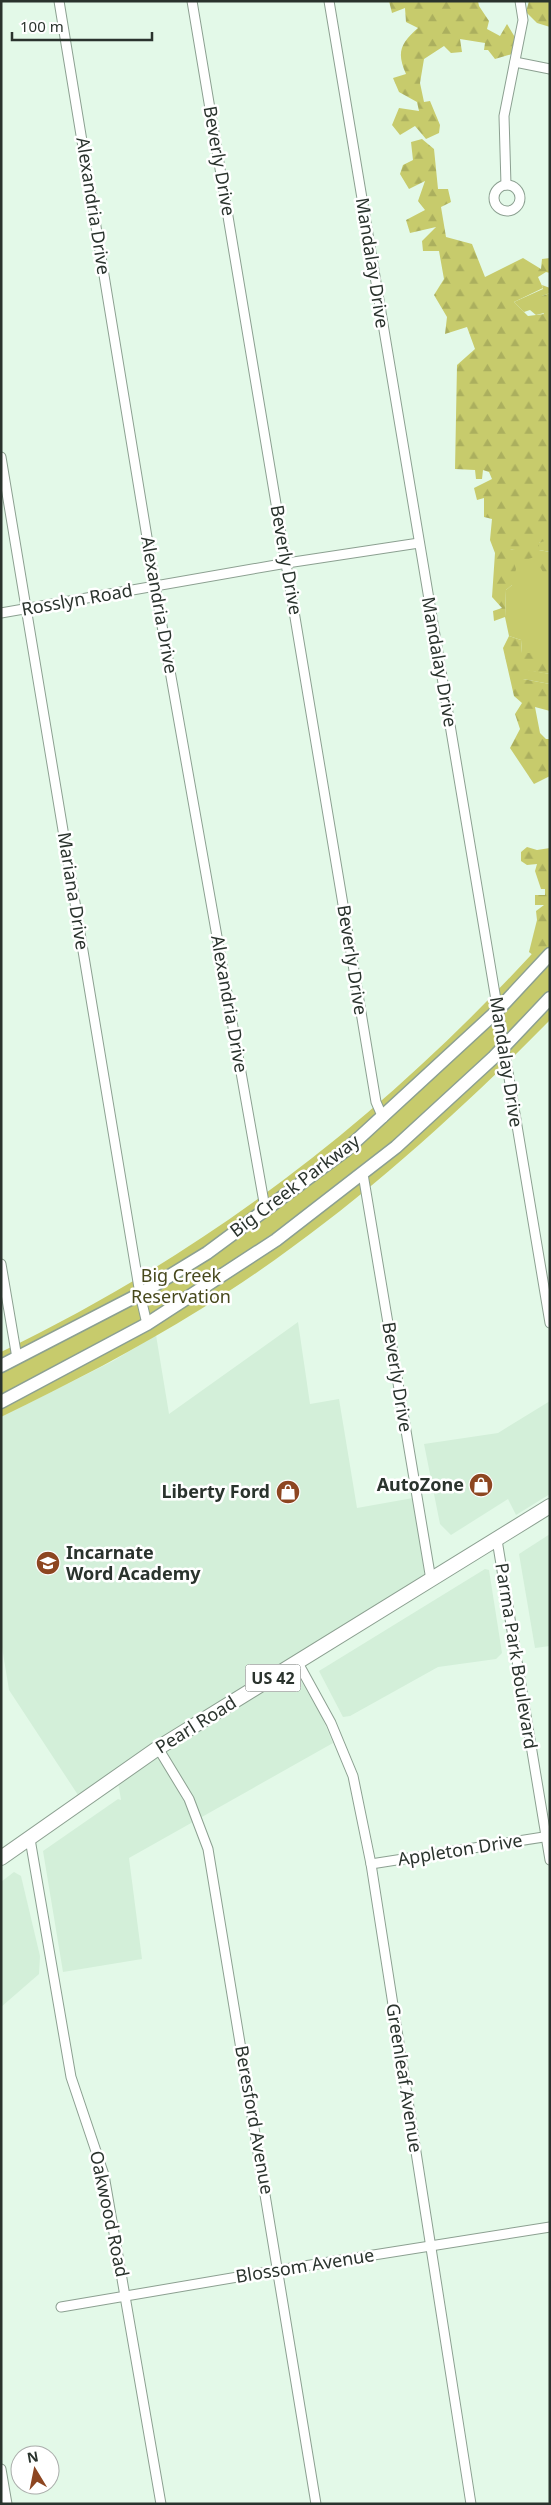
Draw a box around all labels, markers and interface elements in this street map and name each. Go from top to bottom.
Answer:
scale bar [12,10,152,42]
text: 100 m [20,16,64,36]
street label: Beverly Drive [199,104,241,218]
street label: Alexandria Drive [71,135,117,276]
street label: Mandalay Drive [351,196,395,330]
street label: Beverly Drive [266,503,308,617]
street label: Alexandria Drive [136,534,184,675]
street label: Rosslyn Road [19,577,134,621]
street label: Mandalay Drive [417,595,463,729]
street label: Mariana Drive [53,830,95,951]
street label: Beverly Drive [332,903,374,1017]
street label: Alexandria Drive [206,933,254,1074]
street label: Mandalay Drive [485,995,529,1129]
street label: Big Creek Parkway [225,1128,365,1242]
park label: Big Creek Reservation [131,1263,231,1308]
street label: Beverly Drive [377,1320,419,1434]
place label: AutoZone [377,1472,464,1496]
shop icon: AutoZone [468,1472,494,1498]
place label: Liberty Ford [161,1479,270,1503]
shop icon: Liberty Ford [275,1479,301,1505]
place label: Incarnate Word Academy [66,1540,201,1585]
school or university icon: Incarnate Word Academy [35,1550,61,1576]
street label: Parma Park Boulevard [490,1561,544,1751]
road number: US 42 [246,1665,300,1692]
street label: Pearl Road [150,1690,240,1758]
street label: Appleton Drive [396,1827,524,1871]
street label: Greenleaf Avenue [381,2002,429,2154]
street label: Beresford Avenue [230,2043,280,2196]
street label: Oakwood Road [85,2148,135,2279]
street label: Blossom Avenue [234,2242,376,2288]
north arrow [10,2445,60,2495]
text: N [25,2446,40,2467]

